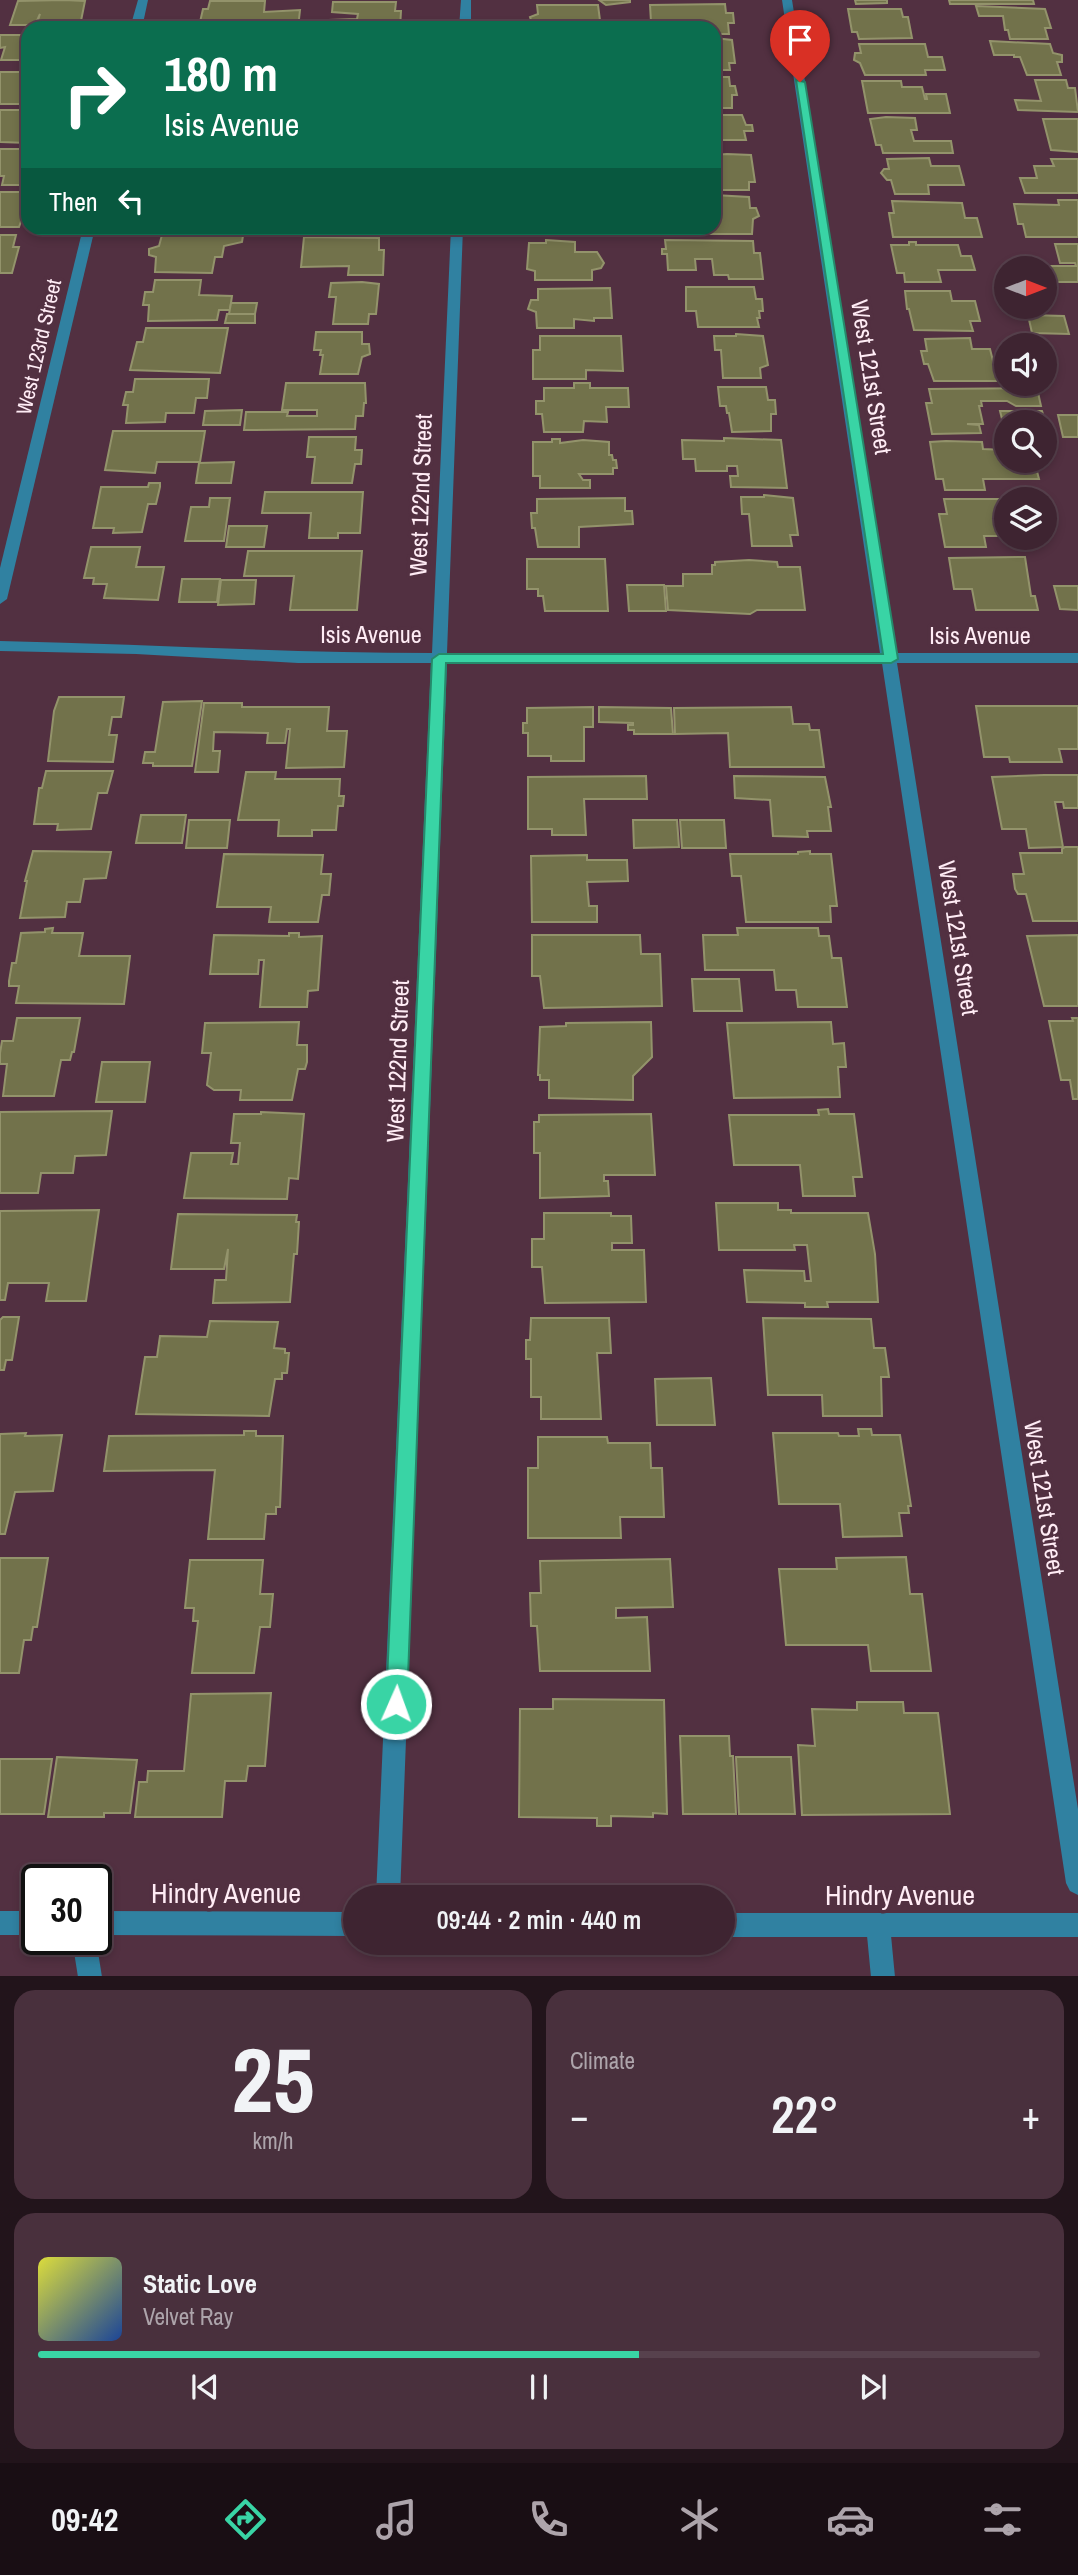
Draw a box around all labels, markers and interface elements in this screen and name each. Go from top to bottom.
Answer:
pin [770,10,830,82]
icon: arrive [781,21,819,59]
text: 180 m [164,40,278,106]
icon: right [49,49,140,140]
text: Isis Avenue [164,103,299,146]
icon: left [112,182,150,220]
text: Then [49,184,98,219]
north arrow [994,256,1057,318]
map controls [994,256,1057,550]
street label: West 123rd Street [9,276,68,418]
street label: West 121st Street [844,297,900,457]
button: sound [994,333,1057,396]
button: search [994,410,1057,473]
street label: West 122nd Street [401,413,439,577]
button: layers [994,487,1057,550]
street label: Isis Avenue [320,618,422,650]
street label: Isis Avenue [929,619,1031,651]
street label: West 121st Street [931,858,987,1018]
street label: West 122nd Street [378,979,416,1143]
street label: West 121st Street [1017,1418,1073,1578]
position arrow [359,1667,433,1741]
speed limit sign: 30 [21,1864,112,1955]
street label: Hindry Avenue [151,1874,301,1912]
street label: Hindry Avenue [825,1876,975,1914]
text: 09:44 · 2 min · 440 m [437,1902,641,1937]
text: 25 [232,2018,315,2140]
text: Climate [570,2045,635,2076]
text: 22° [771,2079,839,2149]
text: − [570,2090,588,2141]
text: + [1022,2090,1040,2141]
text: km/h [253,2125,293,2156]
text: Static Love [143,2266,257,2301]
text: Velvet Ray [143,2301,233,2332]
icon: previous [186,2368,224,2406]
icon: pause [520,2368,558,2406]
icon: next [854,2368,892,2406]
icon: directions [221,2495,270,2544]
icon: music [372,2495,421,2544]
icon: phone [524,2495,573,2544]
icon: climate [675,2495,724,2544]
icon: car [826,2495,875,2544]
icon: filters [978,2495,1027,2544]
text: 09:42 [51,2498,118,2541]

